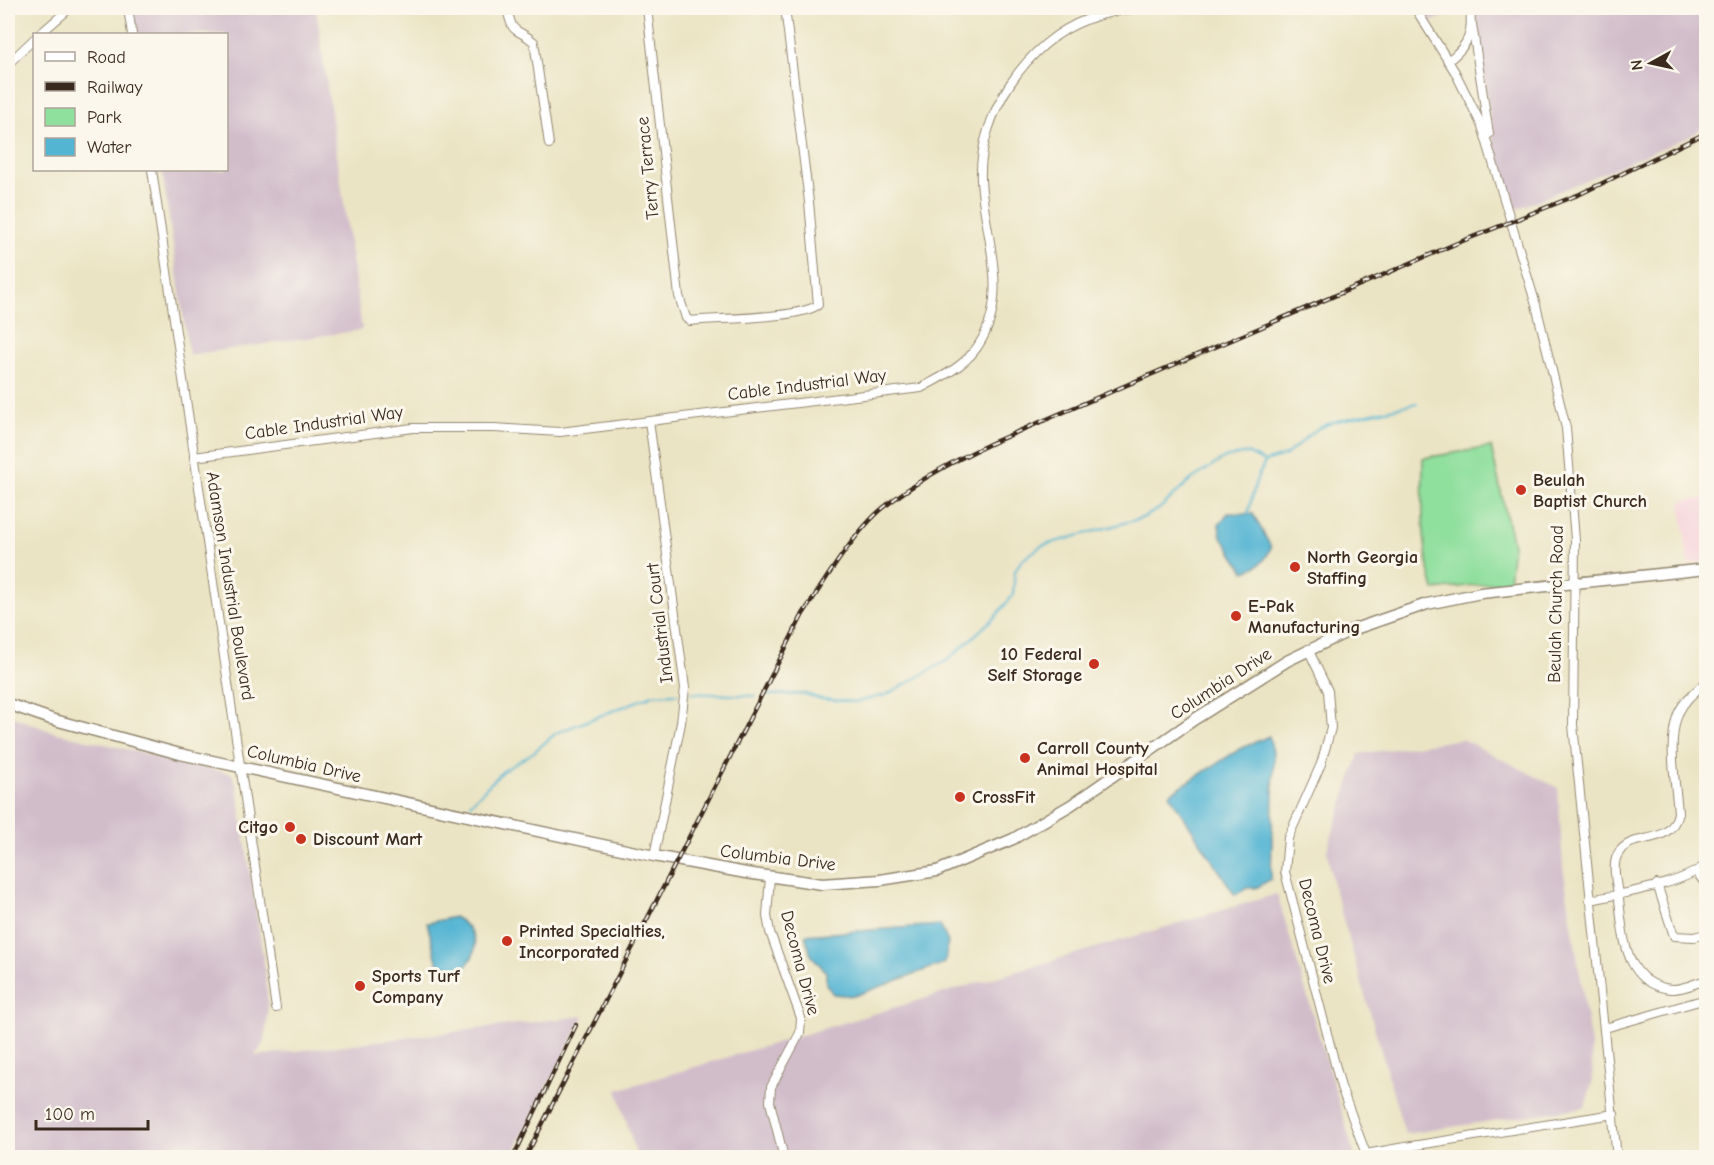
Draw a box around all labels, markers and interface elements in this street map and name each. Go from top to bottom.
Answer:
legend [33,33,228,171]
north arrow [1621,33,1681,93]
text: Road [87,47,126,68]
text: N [1627,59,1647,71]
text: Railway [87,77,144,98]
text: Park [87,107,122,128]
street label: Terry Terrace [632,116,664,220]
text: Water [87,137,132,158]
street label: Cable Industrial Way [727,365,888,405]
street label: Cable Industrial Way [244,401,405,444]
street label: Adamson Industrial Boulevard [202,470,258,702]
place label: Beulah Baptist Church [1533,470,1647,512]
marker: Beulah Baptist Church [1514,483,1528,497]
street label: Beulah Church Road [1544,525,1568,683]
place label: North Georgia Staffing [1307,547,1418,589]
marker: North Georgia Staffing [1288,560,1302,574]
street label: Industrial Court [642,561,678,684]
place label: E-Pak Manufacturing [1248,596,1360,638]
marker: E-Pak Manufacturing [1229,609,1243,623]
place label: 10 Federal Self Storage [988,644,1082,686]
street label: Columbia Drive [1166,644,1276,724]
marker: 10 Federal Self Storage [1087,657,1101,671]
place label: Carroll County Animal Hospital [1037,738,1158,780]
street label: Columbia Drive [245,741,363,787]
marker: Carroll County Animal Hospital [1018,751,1032,765]
place label: CrossFit [972,787,1036,808]
marker: CrossFit [953,790,967,804]
place label: Citgo [238,817,278,838]
marker: Citgo [283,820,297,834]
place label: Discount Mart [313,829,423,850]
marker: Discount Mart [294,832,308,846]
street label: Columbia Drive [719,840,837,876]
street label: Decoma Drive [1294,876,1340,986]
street label: Decoma Drive [776,908,824,1018]
place label: Printed Specialties, Incorporated [519,921,665,963]
marker: Printed Specialties, Incorporated [500,934,514,948]
place label: Sports Turf Company [372,966,461,1008]
marker: Sports Turf Company [353,979,367,993]
scale bar [36,1093,148,1131]
text: 100 m [45,1104,95,1125]

